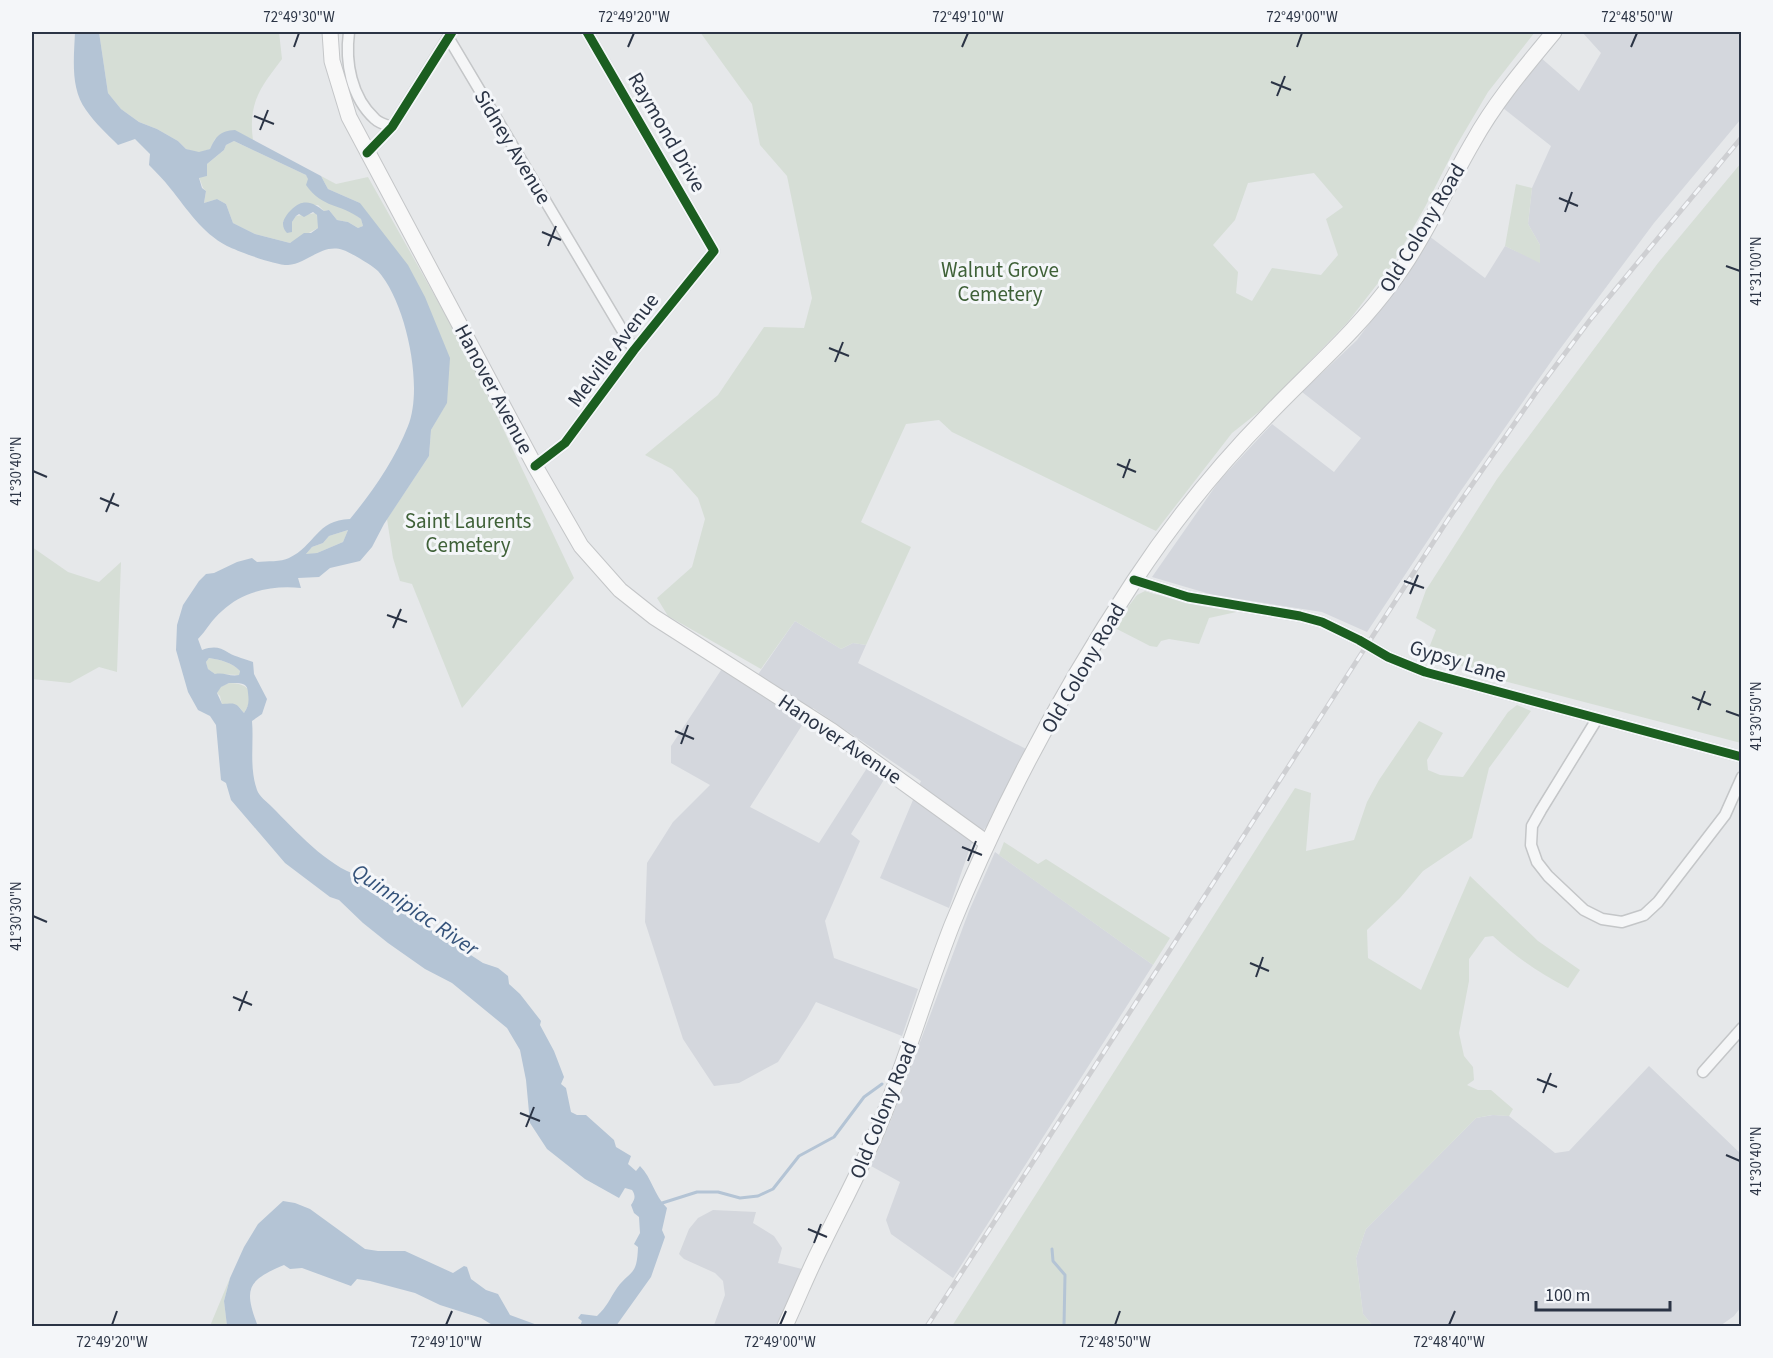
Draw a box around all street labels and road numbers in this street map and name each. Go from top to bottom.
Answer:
street label: Raymond Drive [621,67,713,197]
street label: Sidney Avenue [467,84,559,210]
street label: Old Colony Road [1372,158,1472,298]
street label: Melville Avenue [560,287,666,413]
street label: Hanover Avenue [447,319,541,459]
street label: Old Colony Road [1034,597,1132,739]
street label: Gypsy Lane [1406,632,1510,690]
street label: Hanover Avenue [772,686,908,792]
street label: Old Colony Road [842,1037,924,1183]

